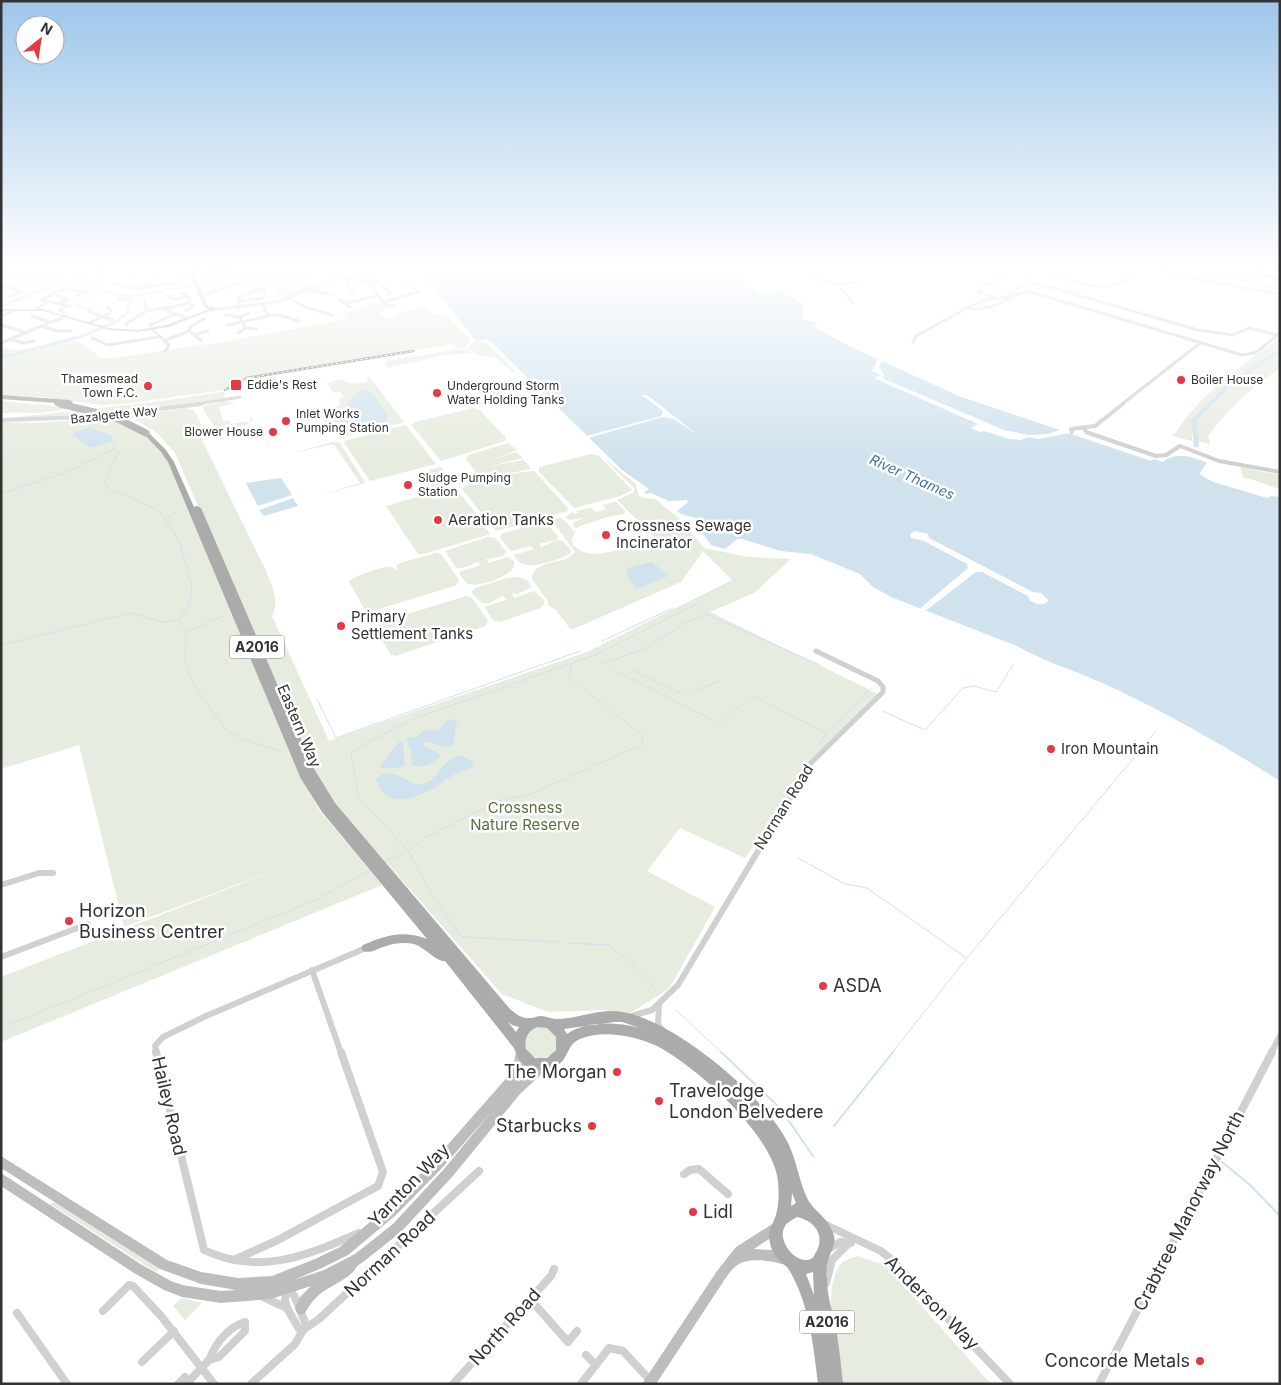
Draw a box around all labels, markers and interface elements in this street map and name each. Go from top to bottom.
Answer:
north arrow [15,15,65,65]
text: N [38,18,56,38]
place label: Thamesmead Town F.C. [61,371,138,400]
place label: Boiler House [1191,372,1263,387]
marker: Boiler House [1175,374,1187,386]
place label: Eddie's Rest [247,377,317,392]
marker: Eddie's Rest [229,378,243,392]
place label: Underground Storm Water Holding Tanks [447,378,564,407]
marker: Thamesmead Town F.C. [142,380,154,392]
marker: Underground Storm Water Holding Tanks [431,387,443,399]
street label: Bazalgette Way [70,402,159,427]
place label: Inlet Works Pumping Station [296,406,389,435]
marker: Inlet Works Pumping Station [280,415,292,427]
place label: Blower House [184,424,263,439]
marker: Blower House [267,426,279,438]
water label: River Thames [867,450,957,503]
place label: Sludge Pumping Station [418,470,511,499]
marker: Sludge Pumping Station [402,479,414,491]
place label: Aeration Tanks [448,510,554,529]
marker: Aeration Tanks [432,514,444,526]
place label: Crossness Sewage Incinerator [616,516,752,552]
marker: Crossness Sewage Incinerator [600,529,612,541]
place label: Primary Settlement Tanks [351,607,473,643]
marker: Primary Settlement Tanks [335,620,347,632]
road number: A2016 [230,636,284,659]
street label: Eastern Way [273,681,326,771]
place label: Iron Mountain [1061,739,1159,758]
marker: Iron Mountain [1045,743,1057,755]
street label: Norman Road [750,761,817,853]
park label: Crossness Nature Reserve [470,798,580,834]
place label: Horizon Business Centrer [79,900,225,942]
marker: Horizon Business Centrer [63,915,75,927]
place label: ASDA [833,975,882,996]
marker: ASDA [817,980,829,992]
street label: Hailey Road [148,1054,191,1157]
place label: The Morgan [504,1061,607,1082]
marker: The Morgan [611,1066,623,1078]
place label: Travelodge London Belvedere [669,1080,824,1122]
marker: Travelodge London Belvedere [653,1095,665,1107]
street label: Crabtree Manorway North [1129,1107,1248,1314]
place label: Starbucks [496,1115,582,1136]
marker: Starbucks [586,1120,598,1132]
street label: Yarnton Way [364,1139,454,1231]
place label: Lidl [703,1201,733,1222]
street label: Norman Road [340,1206,439,1301]
marker: Lidl [687,1206,699,1218]
street label: Anderson Way [881,1251,984,1354]
street label: North Road [465,1284,545,1370]
road number: A2016 [800,1310,854,1334]
place label: Concorde Metals [1045,1350,1190,1371]
marker: Concorde Metals [1194,1355,1206,1367]

